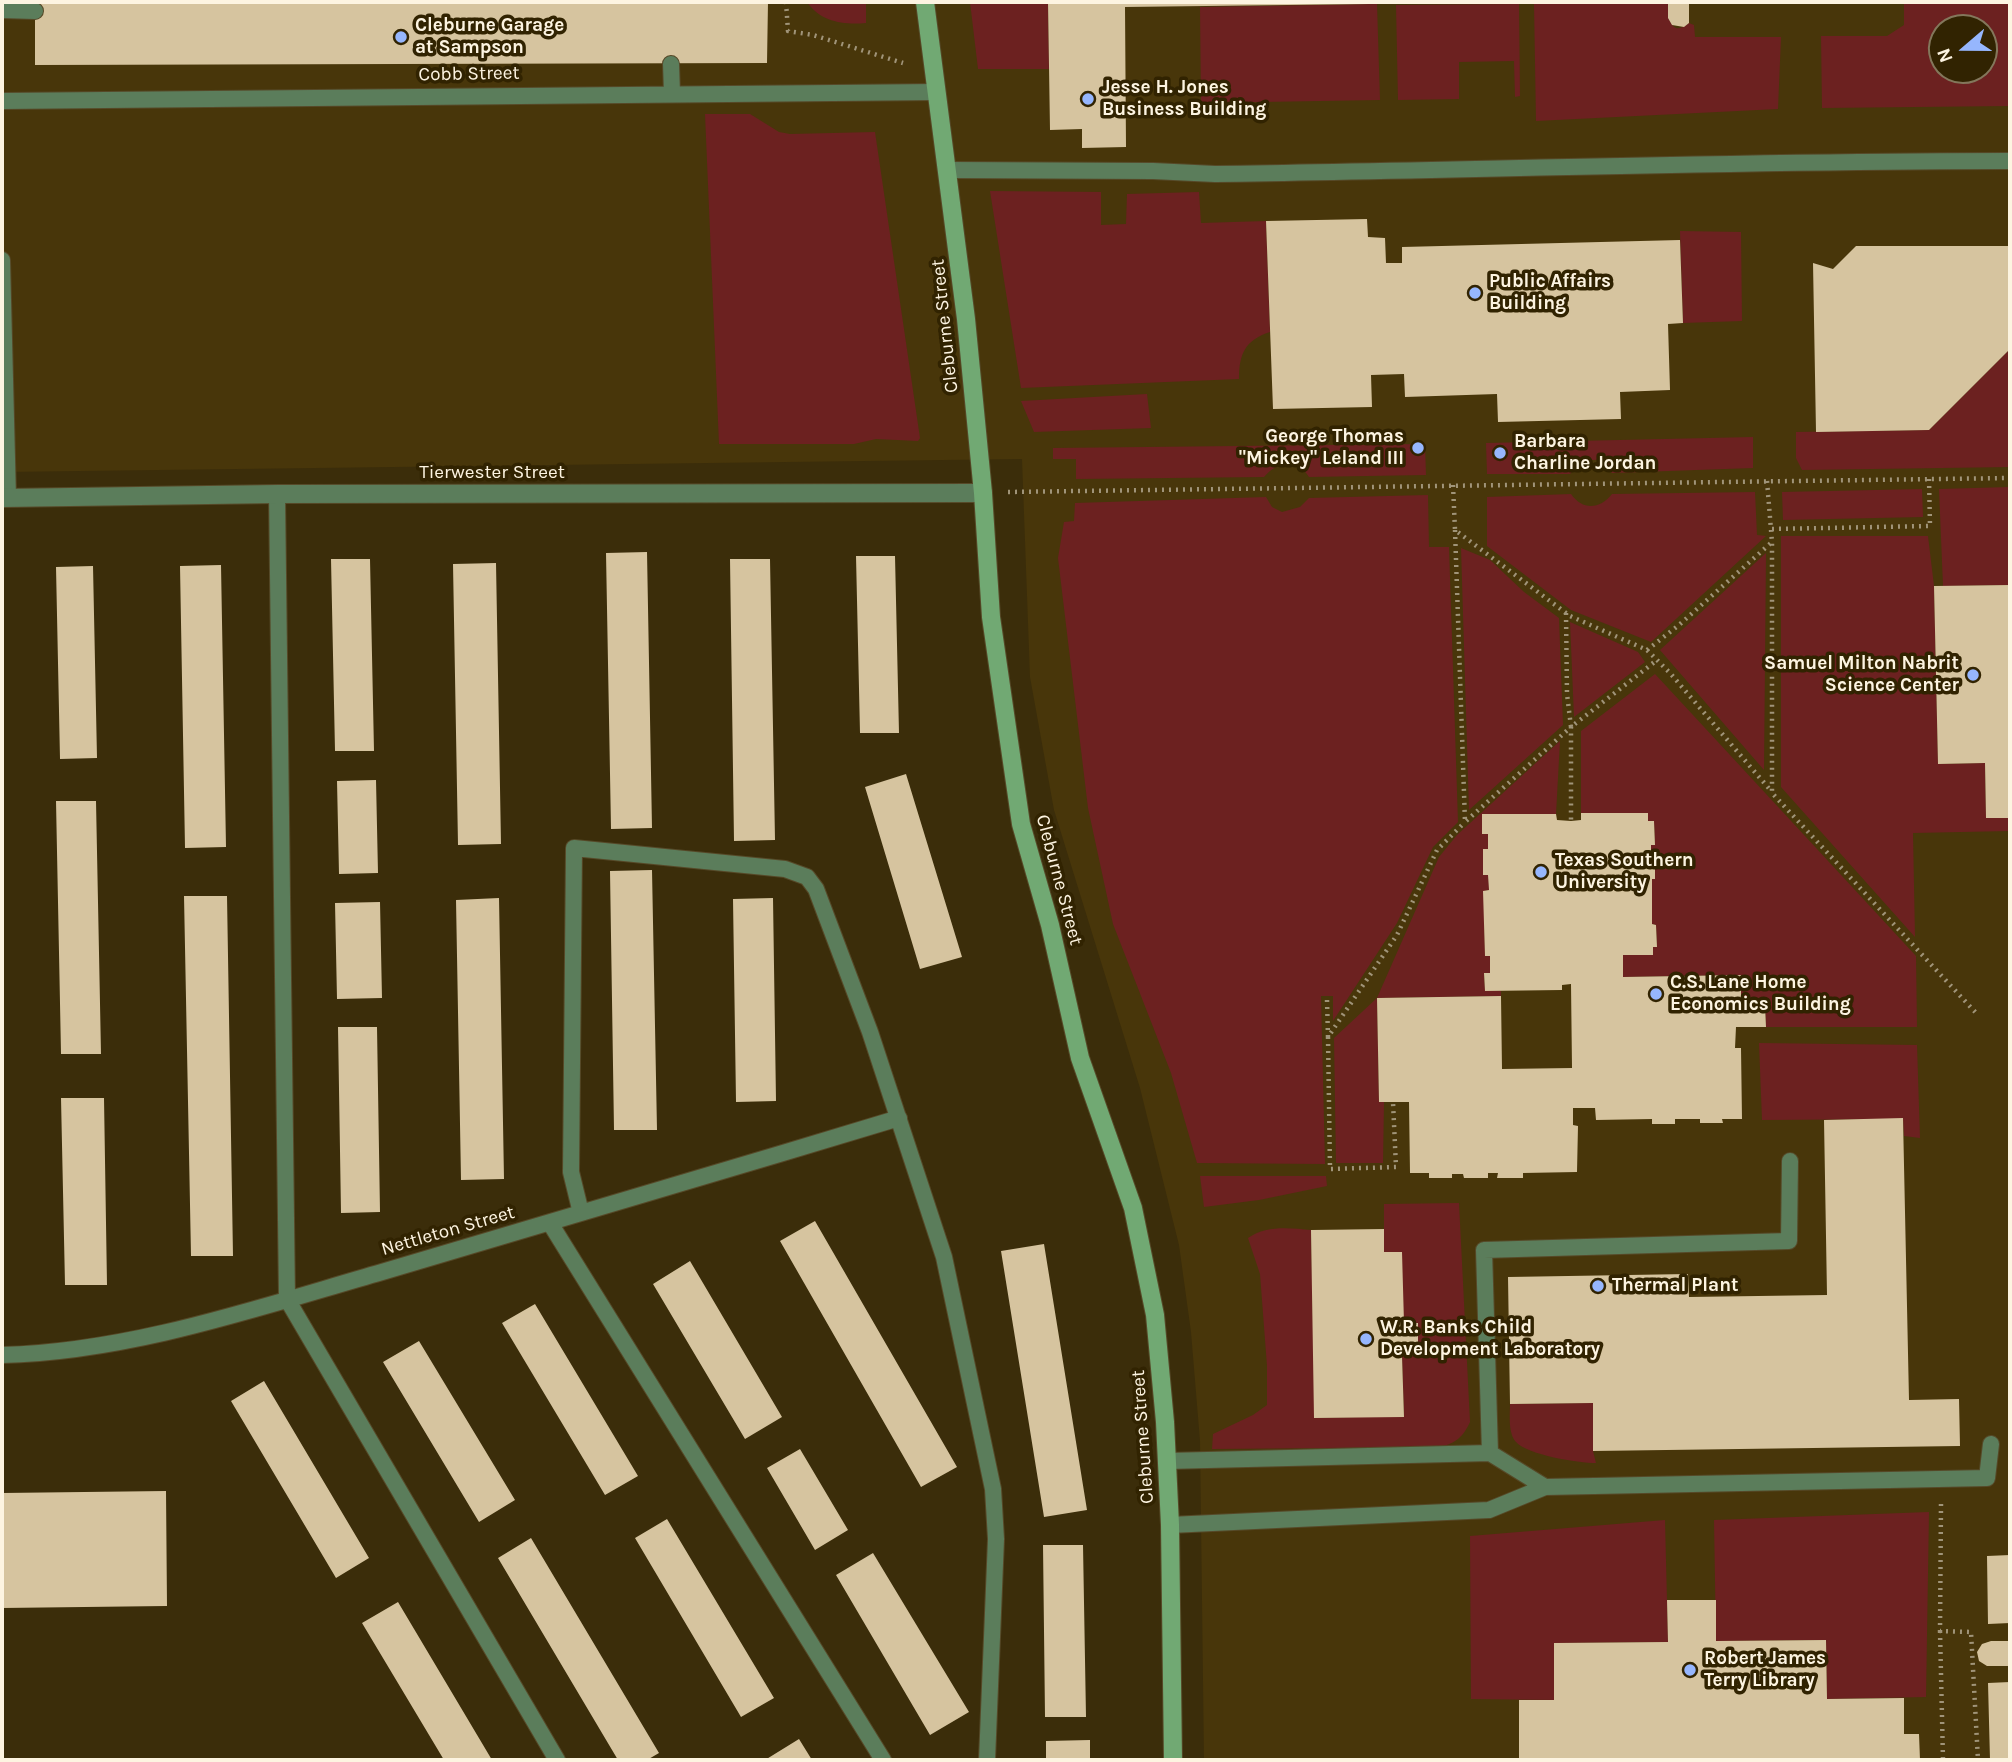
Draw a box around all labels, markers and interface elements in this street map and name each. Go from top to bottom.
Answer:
north arrow [1928,14,1998,84]
place label: Cleburne Garage at Sampson [415,15,564,59]
marker: Cleburne Garage at Sampson [393,29,409,45]
text: N [1932,45,1958,66]
street label: Cobb Street [418,62,520,86]
place label: Jesse H. Jones Business Building [1102,77,1266,121]
marker: Jesse H. Jones Business Building [1080,91,1096,107]
street label: Cleburne Street [927,258,963,394]
place label: Public Affairs Building [1489,271,1611,315]
marker: Public Affairs Building [1467,285,1483,301]
place label: George Thomas "Mickey" Leland III [1239,426,1404,470]
place label: Barbara Charline Jordan [1514,431,1656,475]
marker: George Thomas "Mickey" Leland III [1410,440,1426,456]
marker: Barbara Charline Jordan [1492,445,1508,461]
street label: Tierwester Street [419,462,565,484]
place label: Samuel Milton Nabrit Science Center [1764,653,1959,697]
marker: Samuel Milton Nabrit Science Center [1965,667,1981,683]
street label: Cleburne Street [1031,812,1087,948]
place label: Texas Southern University [1555,850,1694,894]
marker: Texas Southern University [1533,864,1549,880]
place label: C.S. Lane Home Economics Building [1670,972,1851,1016]
marker: C.S. Lane Home Economics Building [1648,986,1664,1002]
street label: Nettleton Street [379,1201,517,1261]
place label: Thermal Plant [1612,1275,1738,1297]
marker: Thermal Plant [1590,1278,1606,1294]
place label: W.R. Banks Child Development Laboratory [1380,1317,1600,1361]
marker: W.R. Banks Child Development Laboratory [1358,1331,1374,1347]
street label: Cleburne Street [1127,1369,1159,1505]
place label: Robert James Terry Library [1704,1648,1826,1692]
marker: Robert James Terry Library [1682,1662,1698,1678]

